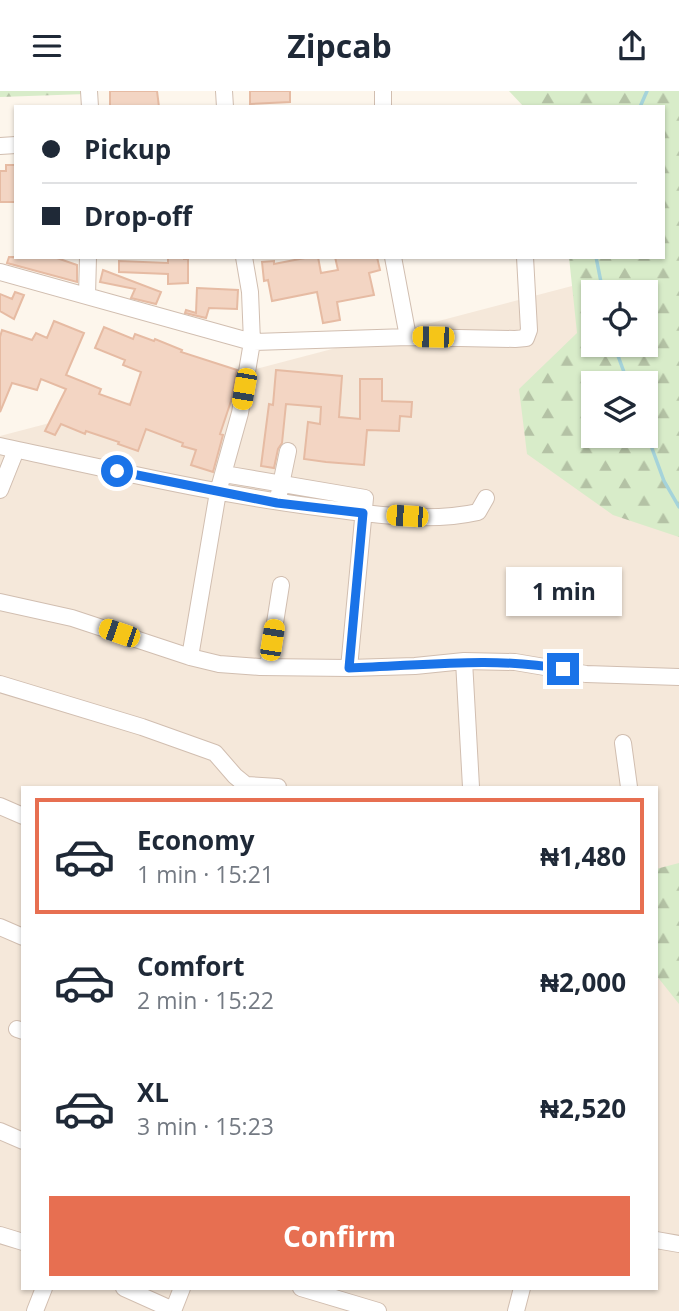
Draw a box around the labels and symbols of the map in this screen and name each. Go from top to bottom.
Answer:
car [412,326,455,348]
car [231,366,258,412]
route start [101,455,133,487]
car [386,504,429,528]
callout: 1 min [505,567,621,617]
car [96,616,143,650]
car [259,618,286,662]
route end [547,653,579,685]

